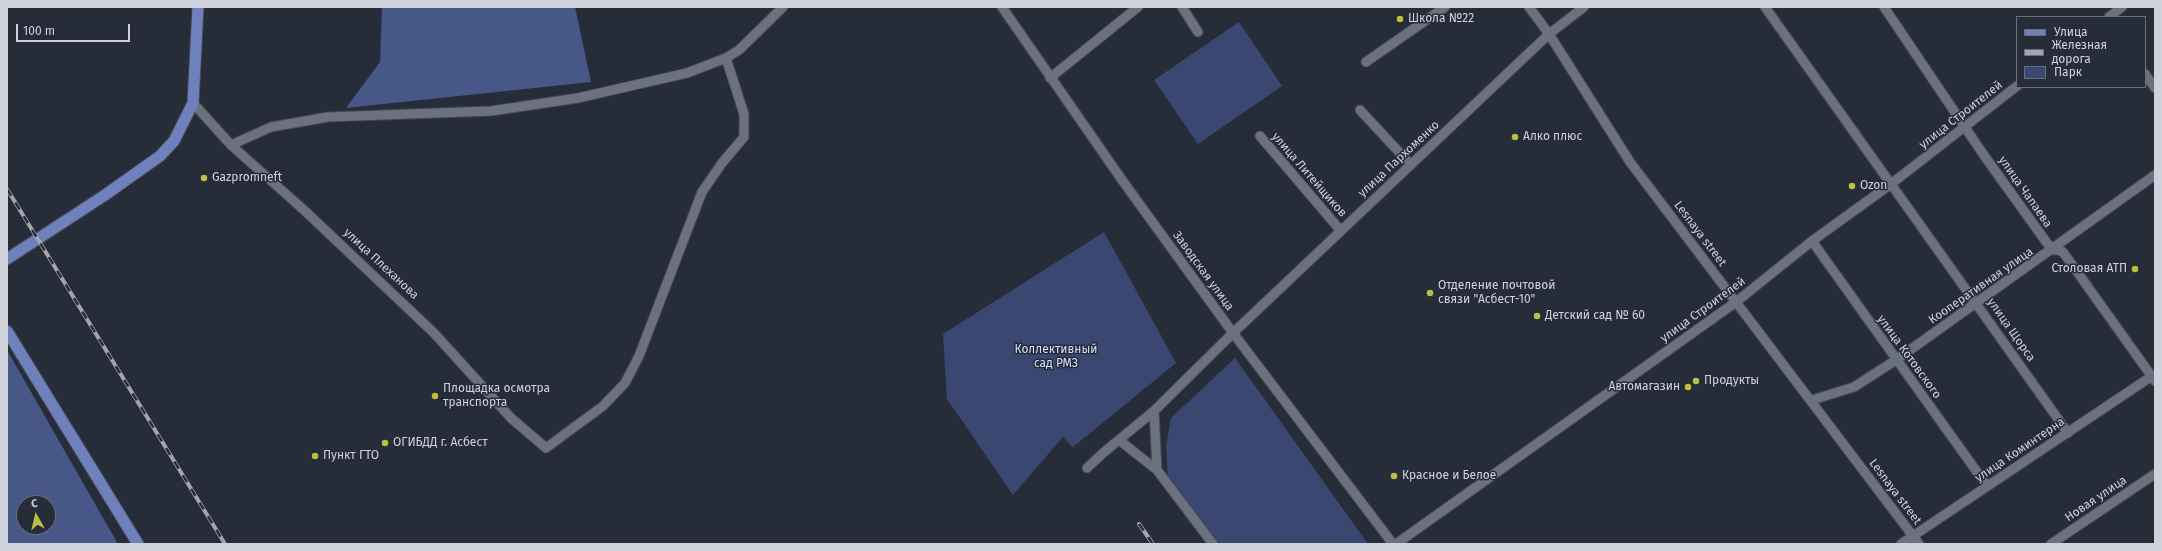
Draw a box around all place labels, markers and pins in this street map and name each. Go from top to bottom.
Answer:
place label: Школа №22 [1408,12,1474,26]
marker: Школа №22 [1395,14,1405,24]
place label: Алко плюс [1523,130,1582,144]
marker: Алко плюс [1510,132,1520,142]
place label: Gazpromneft [212,171,282,185]
marker: Gazpromneft [199,173,209,183]
place label: Ozon [1860,179,1887,193]
marker: Ozon [1847,181,1857,191]
place label: Столовая АТП [2051,262,2127,276]
marker: Столовая АТП [2130,264,2140,274]
place label: Отделение почтовой связи "Асбест-10" [1438,279,1555,307]
marker: Отделение почтовой связи "Асбест-10" [1425,288,1435,298]
place label: Детский сад № 60 [1545,309,1645,323]
marker: Детский сад № 60 [1532,311,1542,321]
place label: Продукты [1704,374,1759,388]
marker: Продукты [1691,376,1701,386]
place label: Автомагазин [1608,380,1680,394]
place label: Площадка осмотра транспорта [443,382,550,410]
marker: Автомагазин [1683,382,1693,392]
marker: Площадка осмотра транспорта [430,391,440,401]
place label: ОГИБДД г. Асбест [393,436,488,450]
marker: ОГИБДД г. Асбест [380,438,390,448]
place label: Пункт ГТО [323,449,379,463]
marker: Пункт ГТО [310,451,320,461]
place label: Красное и Белое [1402,469,1496,483]
marker: Красное и Белое [1389,471,1399,481]

